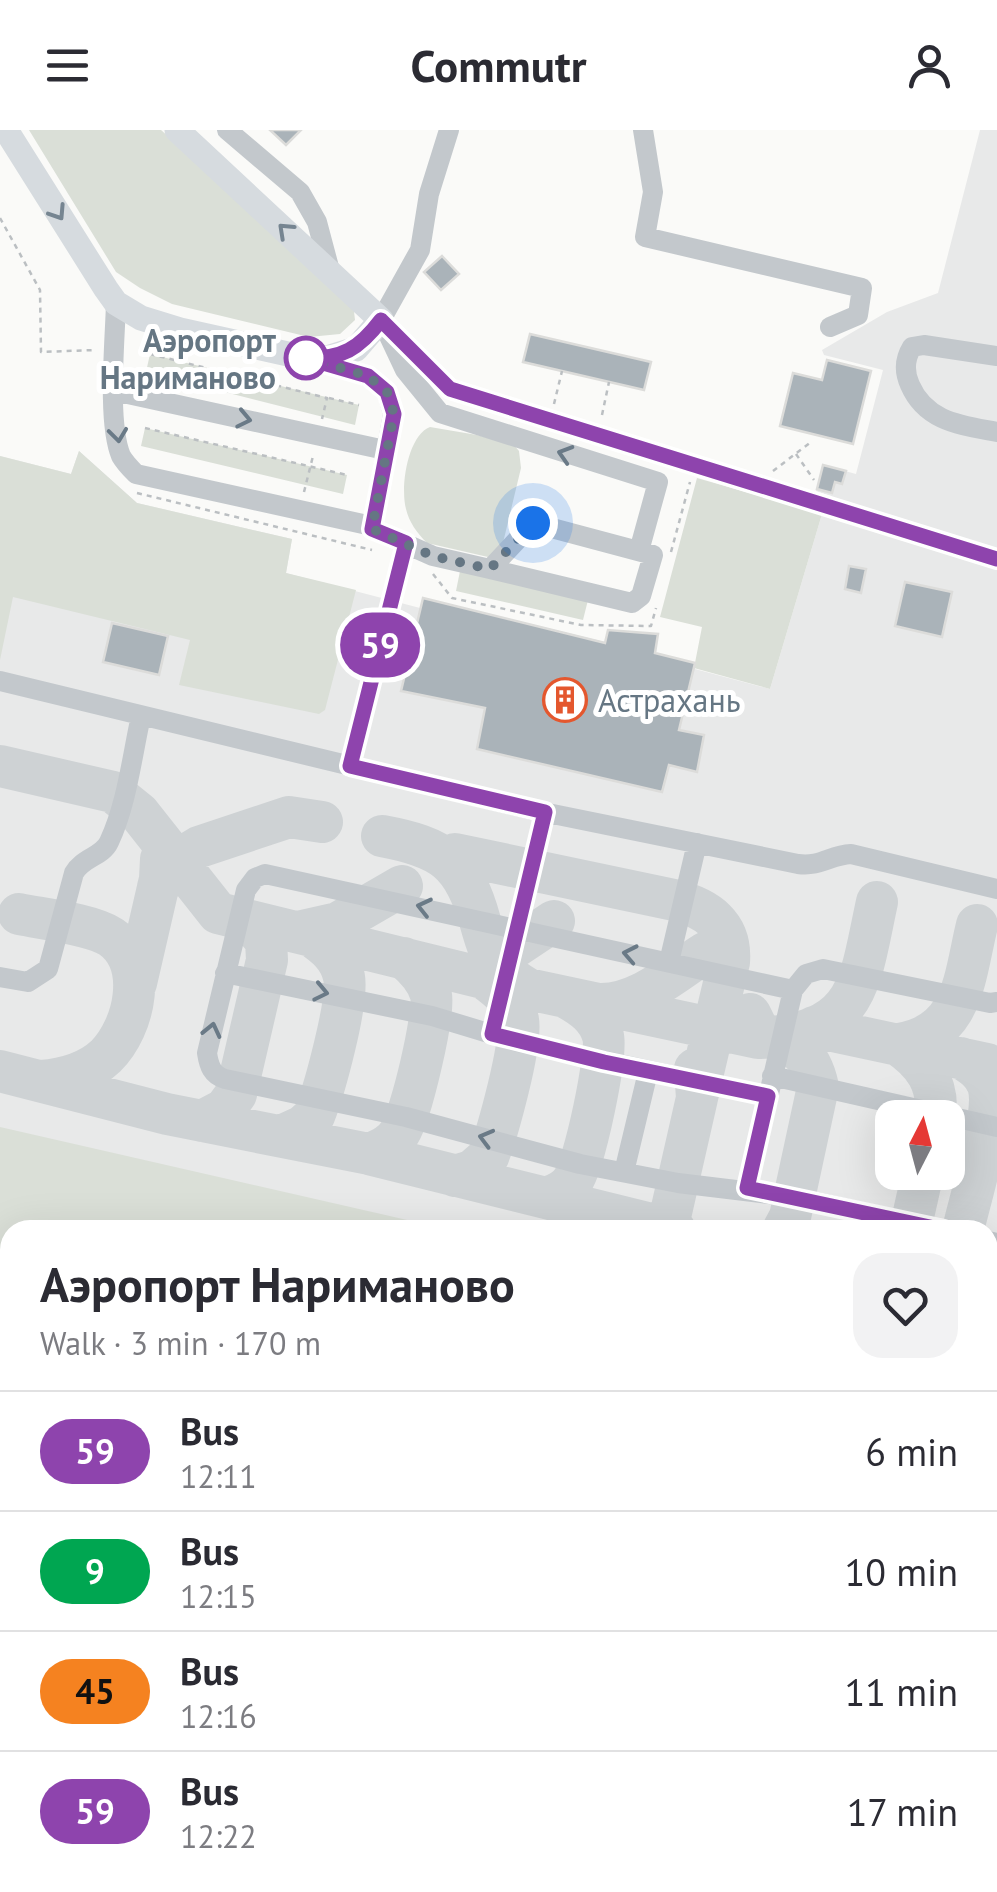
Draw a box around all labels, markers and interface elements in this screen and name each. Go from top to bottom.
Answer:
text: Commutr [411,36,586,94]
icon: menu [40,38,95,93]
icon: person [902,38,957,93]
one-way arrow [45,202,64,220]
one-way arrow [278,224,297,242]
place label: Аэропорт Нариманово [100,319,277,398]
marker: Аэропорт Нариманово [285,337,327,379]
one-way arrow [235,407,252,428]
one-way arrow [107,427,128,443]
one-way arrow [557,445,574,465]
your location [508,498,558,548]
line badge: 59 [335,612,425,678]
text: 59 [360,622,400,668]
building icon: Астрахань [542,677,588,723]
place label: Астрахань [598,679,741,721]
one-way arrow [416,898,433,919]
one-way arrow [621,945,638,966]
one-way arrow [312,980,329,1001]
one-way arrow [200,1022,221,1039]
north arrow [875,1100,965,1190]
map controls [875,1100,965,1190]
one-way arrow [477,1129,495,1150]
text: Аэропорт Нариманово [40,1253,515,1315]
button: heart [853,1253,958,1358]
text: Walk · 3 min · 170 m [40,1322,321,1364]
text: Bus [180,1406,239,1455]
text: 6 min [865,1427,958,1476]
text: 59 [75,1428,115,1474]
text: 12:11 [180,1455,257,1497]
text: Bus [180,1526,239,1575]
text: 10 min [845,1547,958,1596]
text: 9 [85,1548,105,1594]
text: 12:15 [180,1575,257,1617]
text: Bus [180,1646,239,1695]
text: 11 min [845,1667,958,1716]
text: 45 [75,1668,115,1714]
text: 12:16 [180,1695,257,1737]
text: Bus [180,1766,239,1815]
text: 17 min [847,1787,958,1836]
text: 59 [75,1788,115,1834]
text: 12:22 [180,1815,257,1857]

